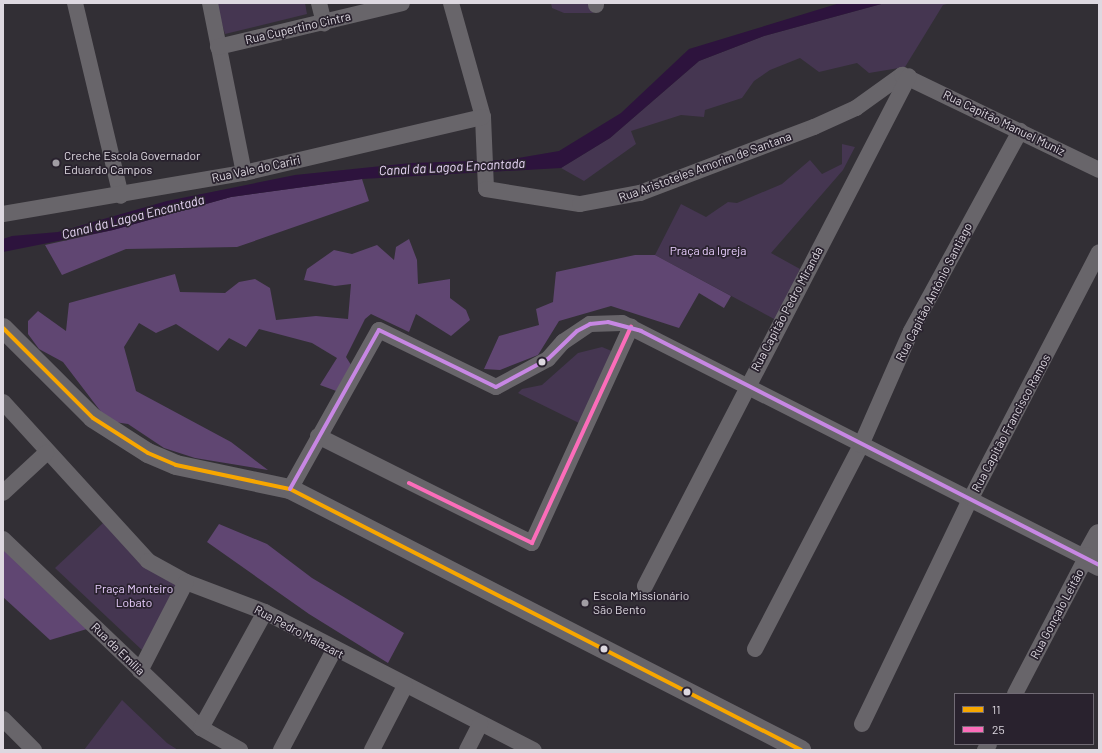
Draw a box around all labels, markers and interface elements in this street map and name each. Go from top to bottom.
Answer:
street label: Rua Cupertino Cintra [244,9,352,47]
street label: Rua Capitão Manuel Muniz [941,87,1067,159]
street label: Rua Aristoteles Amorim de Santana [617,129,793,205]
place label: Creche Escola Governador Eduardo Campos [64,149,200,177]
street label: Rua Vale do Cariri [210,153,302,185]
water label: Canal da Lagoa Encantada [378,155,526,179]
marker: Creche Escola Governador Eduardo Campos [51,158,61,168]
water label: Canal da Lagoa Encantada [60,192,206,242]
street label: Rua Capitão Antônio Santiago [893,220,975,364]
park label: Praça da Igreja [670,244,746,258]
street label: Rua Capitão Pedro Miranda [748,244,826,374]
street label: Rua Capitão Francisco Ramos [968,352,1054,494]
unlabelled marker [537,357,547,367]
street label: Rua Gonçalo Leitão [1027,567,1087,661]
park label: Praça Monteiro Lobato [95,582,173,610]
place label: Escola Missionário São Bento [593,589,689,617]
marker: Escola Missionário São Bento [580,598,590,608]
street label: Rua Pedro Malazart [252,602,346,662]
street label: Rua da Emília [88,620,148,678]
unlabelled marker [599,644,609,654]
unlabelled marker [682,687,692,697]
legend [954,693,1094,745]
text: 11 [992,702,1000,716]
text: 25 [992,722,1005,736]

